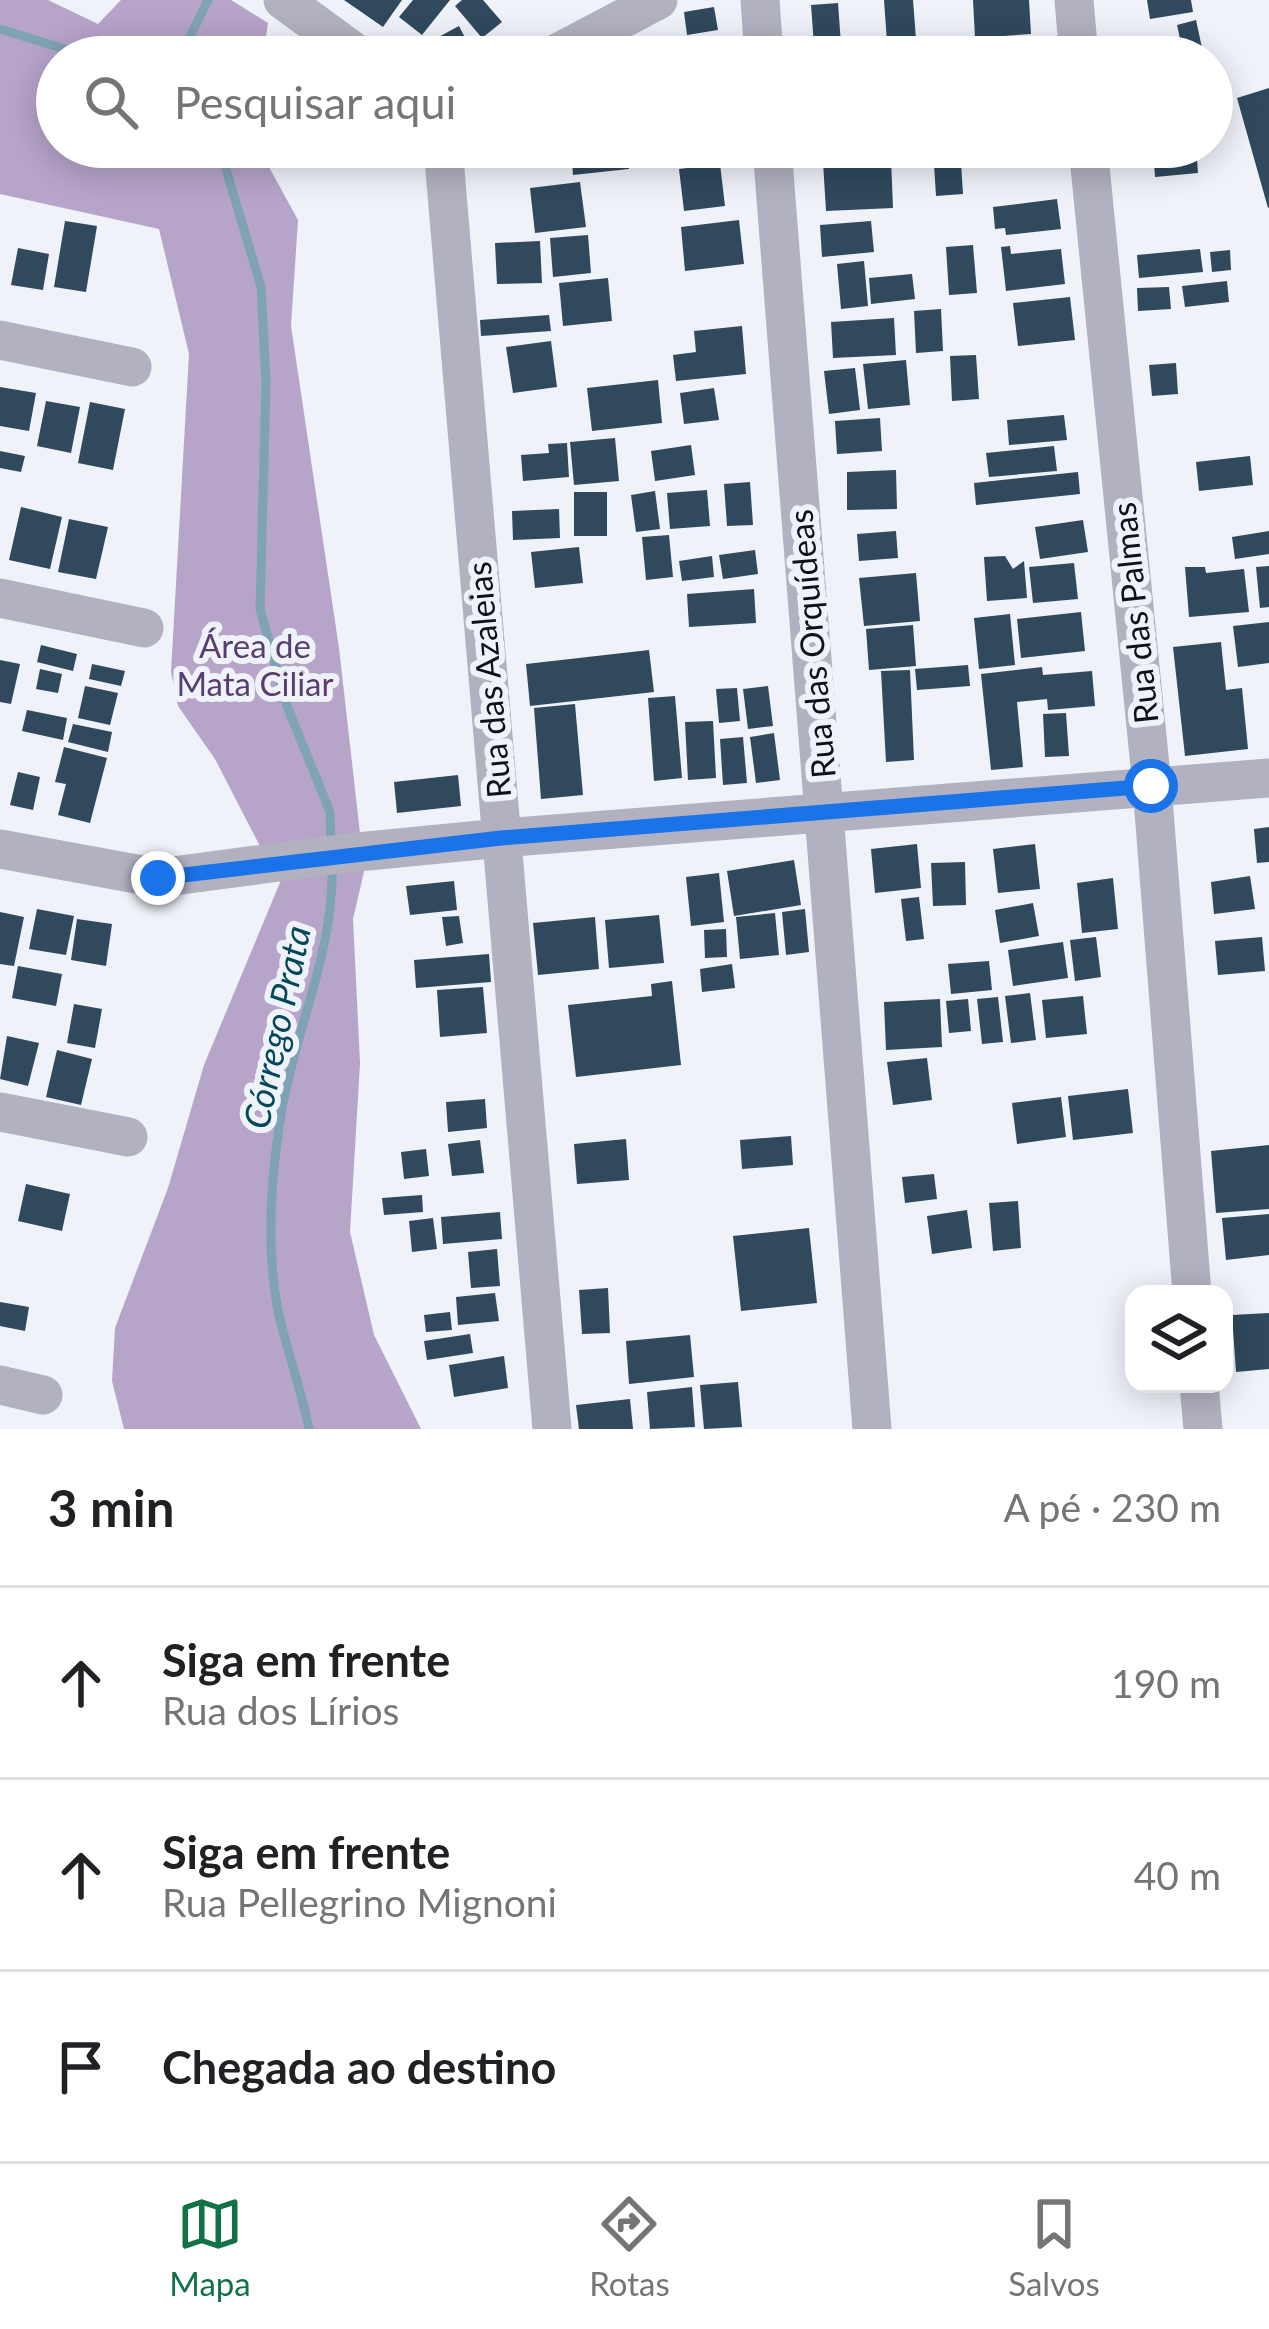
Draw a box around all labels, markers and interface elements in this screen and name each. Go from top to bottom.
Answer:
search box [36,36,1233,168]
icon: search [78,69,144,135]
text: Pesquisar aqui [174,75,456,129]
street label: Rua das Palmas [1102,500,1166,726]
street label: Rua das Orquídeas [779,508,843,780]
street label: Rua das Azaleias [458,560,518,800]
park label: Área de Mata Ciliar [176,625,334,703]
route start [1124,759,1178,813]
route end [131,851,185,905]
water label: Córrego Prata [233,921,319,1133]
map controls [1125,1285,1233,1393]
button: layers [1125,1285,1233,1393]
text: 3 min [48,1477,174,1538]
text: A pé · 230 m [1003,1484,1221,1530]
text: Siga em frente [162,1633,450,1687]
icon: ahead [48,1650,114,1716]
text: 190 m [1111,1660,1221,1706]
text: Rua dos Lírios [162,1687,400,1733]
text: Siga em frente [162,1825,450,1879]
icon: ahead [48,1842,114,1908]
text: 40 m [1134,1852,1221,1898]
text: Rua Pellegrino Mignoni [162,1879,557,1925]
icon: arrive [48,2034,114,2100]
text: Chegada ao destino [162,2040,556,2094]
tab: Mapa [169,2191,251,2303]
tab: Rotas [589,2191,670,2303]
tab: Salvos [1008,2191,1100,2303]

